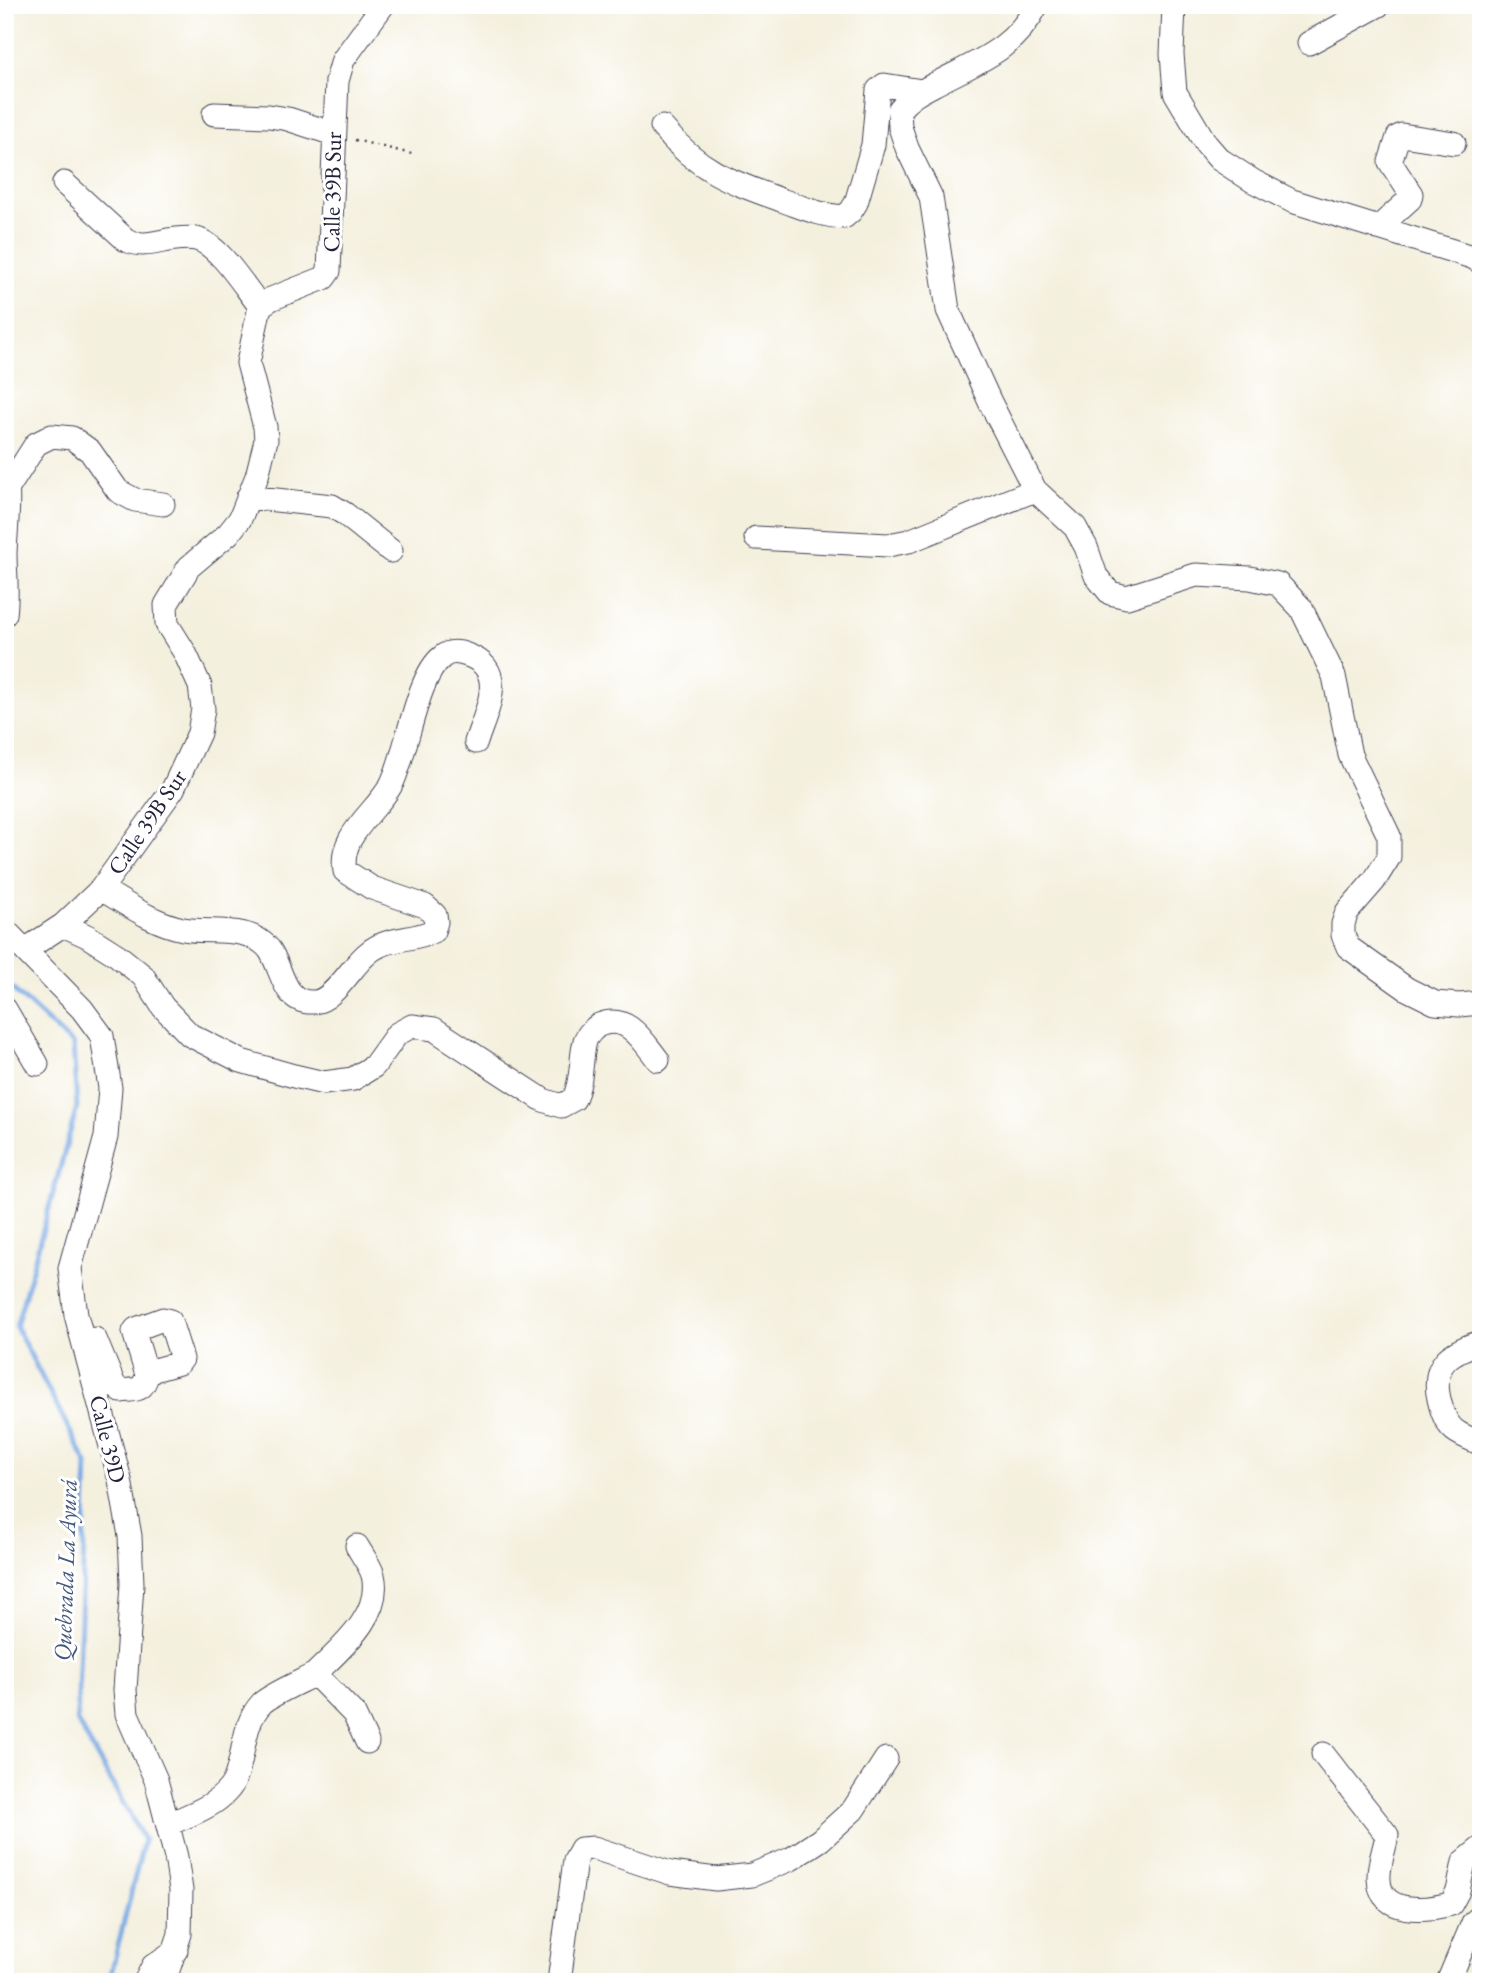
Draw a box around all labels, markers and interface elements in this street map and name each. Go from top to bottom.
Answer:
street label: Calle 39B Sur [316,131,348,253]
street label: Calle 39B Sur [101,763,193,880]
street label: Calle 39D [83,1392,133,1486]
water label: Quebrada La Ayurá [46,1478,84,1662]

